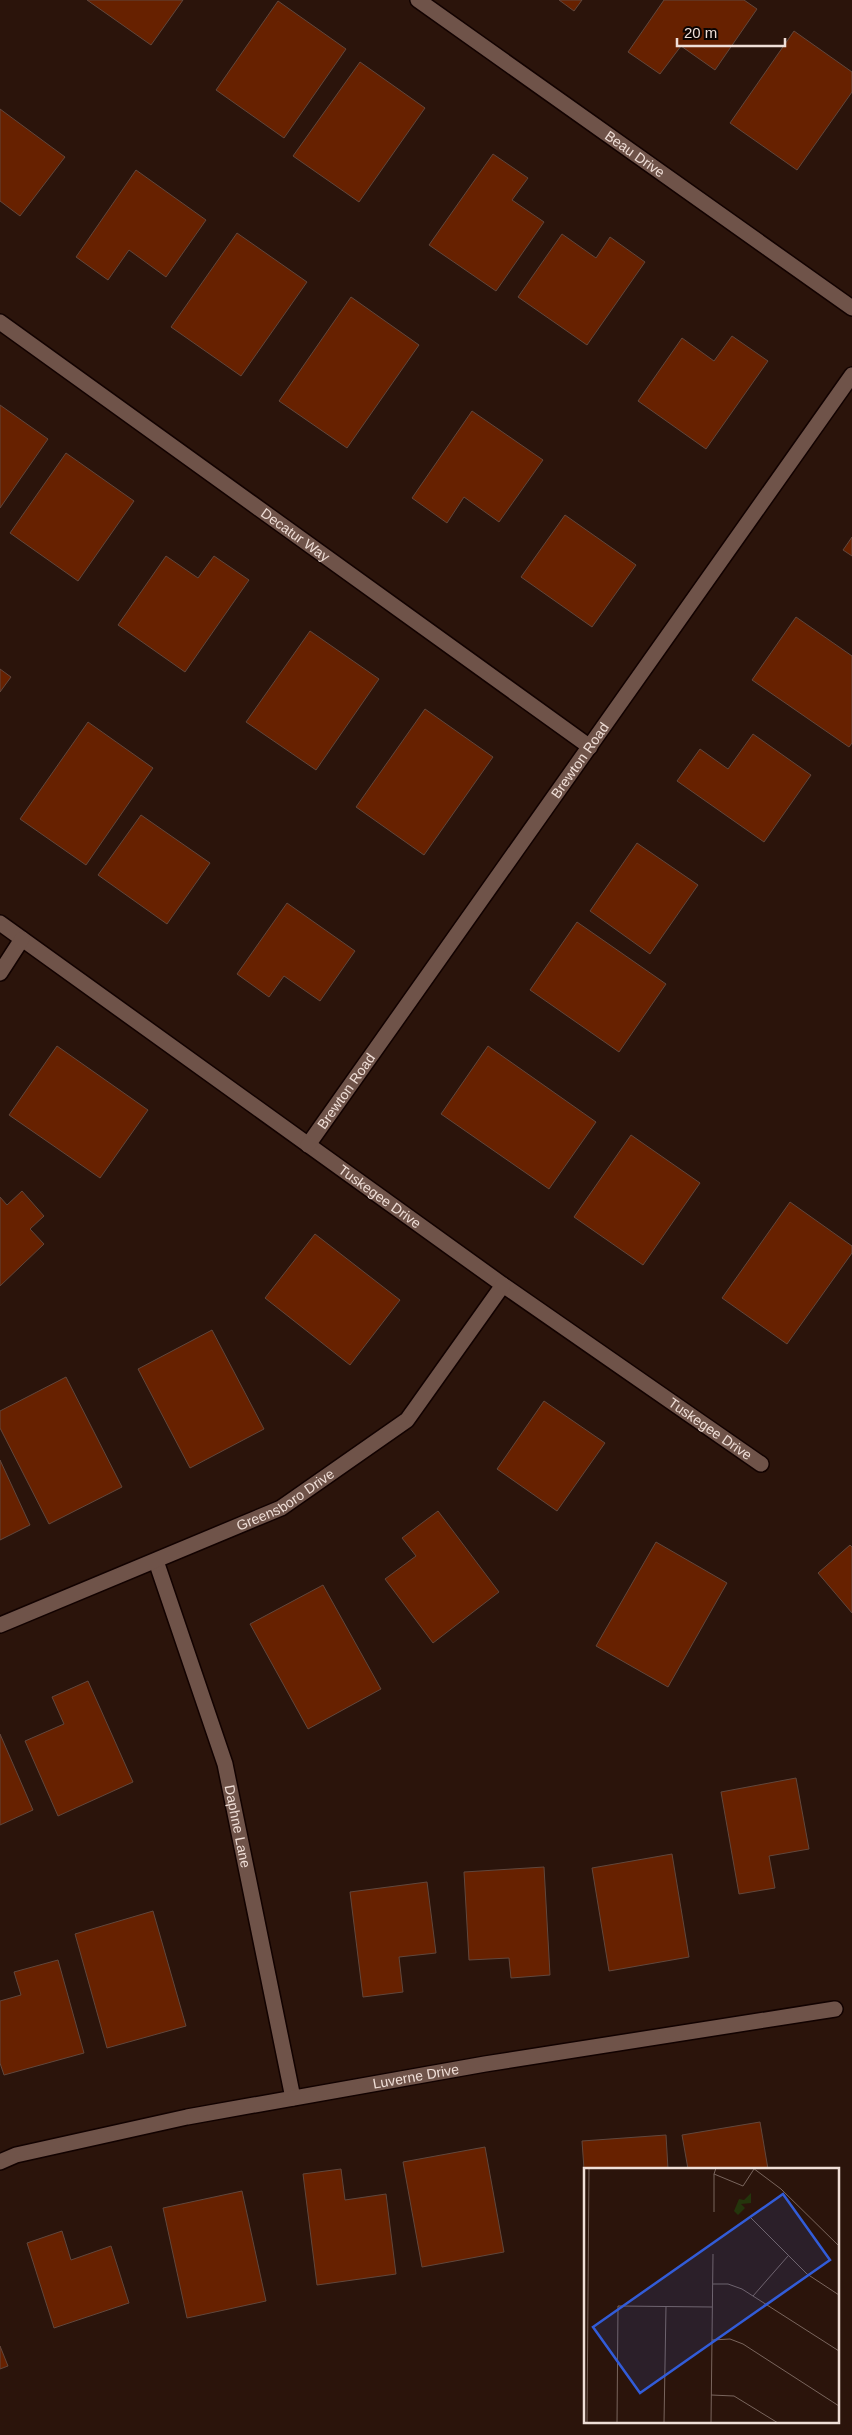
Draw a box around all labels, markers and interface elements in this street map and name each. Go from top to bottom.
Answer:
scale bar [677,15,784,47]
text: 20 m [684,24,717,41]
street label: Beau Drive [602,127,668,181]
street label: Decatur Way [258,505,333,565]
street label: Brewton Road [548,719,612,801]
street label: Brewton Road [314,1050,378,1132]
street label: Tuskegee Drive [336,1161,424,1232]
street label: Tuskegee Drive [666,1394,755,1463]
street label: Greensboro Drive [234,1465,337,1534]
street label: Daphne Lane [221,1783,254,1869]
street label: Luverne Drive [371,2061,460,2092]
inset map [584,2168,840,2422]

